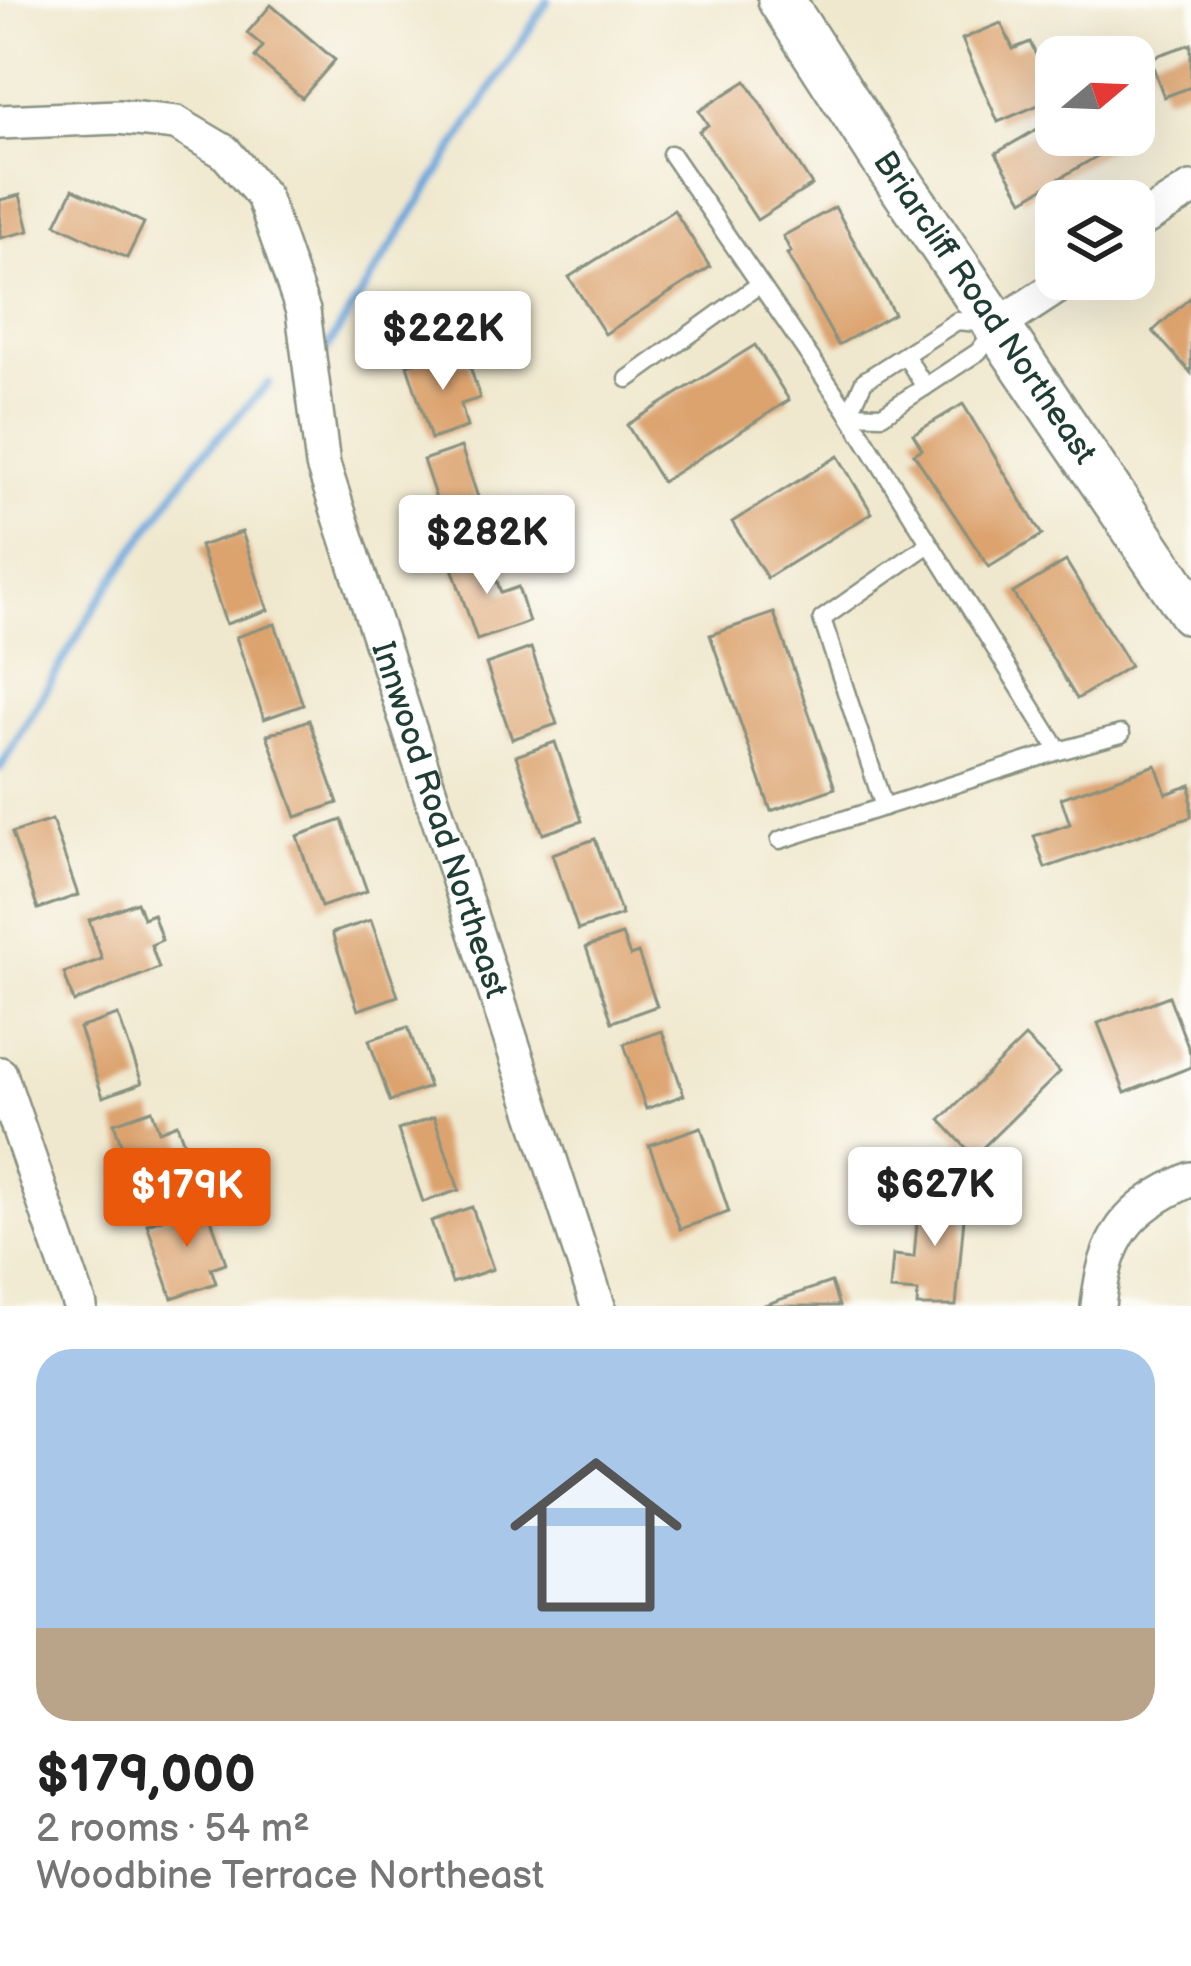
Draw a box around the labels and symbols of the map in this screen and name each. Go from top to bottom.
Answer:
north arrow [1035,36,1155,156]
street label: Briarcliff Road Northeast [864,144,1105,472]
pin: $222K [359,291,527,393]
pin: $282K [403,495,571,597]
street label: Innwood Road Northeast [362,637,516,1003]
pin: $627K [851,1147,1019,1249]
pin: $179K [103,1148,271,1250]

